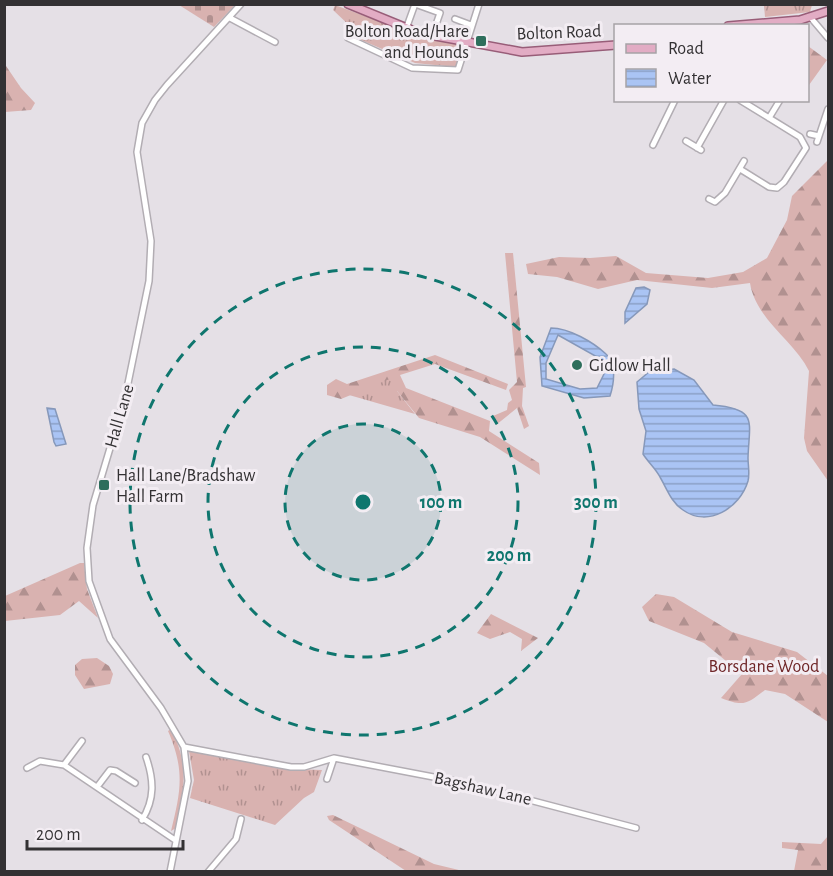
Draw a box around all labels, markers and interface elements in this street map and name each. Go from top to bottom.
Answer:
place label: Bolton Road/Hare and Hounds [345,23,469,62]
street label: Bolton Road [516,23,602,43]
legend [614,24,809,102]
marker: Bolton Road/Hare and Hounds [474,34,488,48]
text: Road [668,40,704,58]
text: Water [668,70,711,88]
place label: Gidlow Hall [589,357,671,375]
marker: Gidlow Hall [570,358,584,372]
street label: Hall Lane [102,382,138,450]
place label: Hall Lane/Bradshaw Hall Farm [116,467,255,506]
marker: Hall Lane/Bradshaw Hall Farm [97,478,111,492]
centre of rings [353,492,373,512]
text: 100 m [420,494,462,512]
text: 300 m [574,494,618,512]
text: 200 m [487,547,531,565]
park label: Borsdane Wood [709,658,819,676]
street label: Bagshaw Lane [432,769,533,809]
scale bar [27,813,183,851]
text: 200 m [36,826,81,844]

